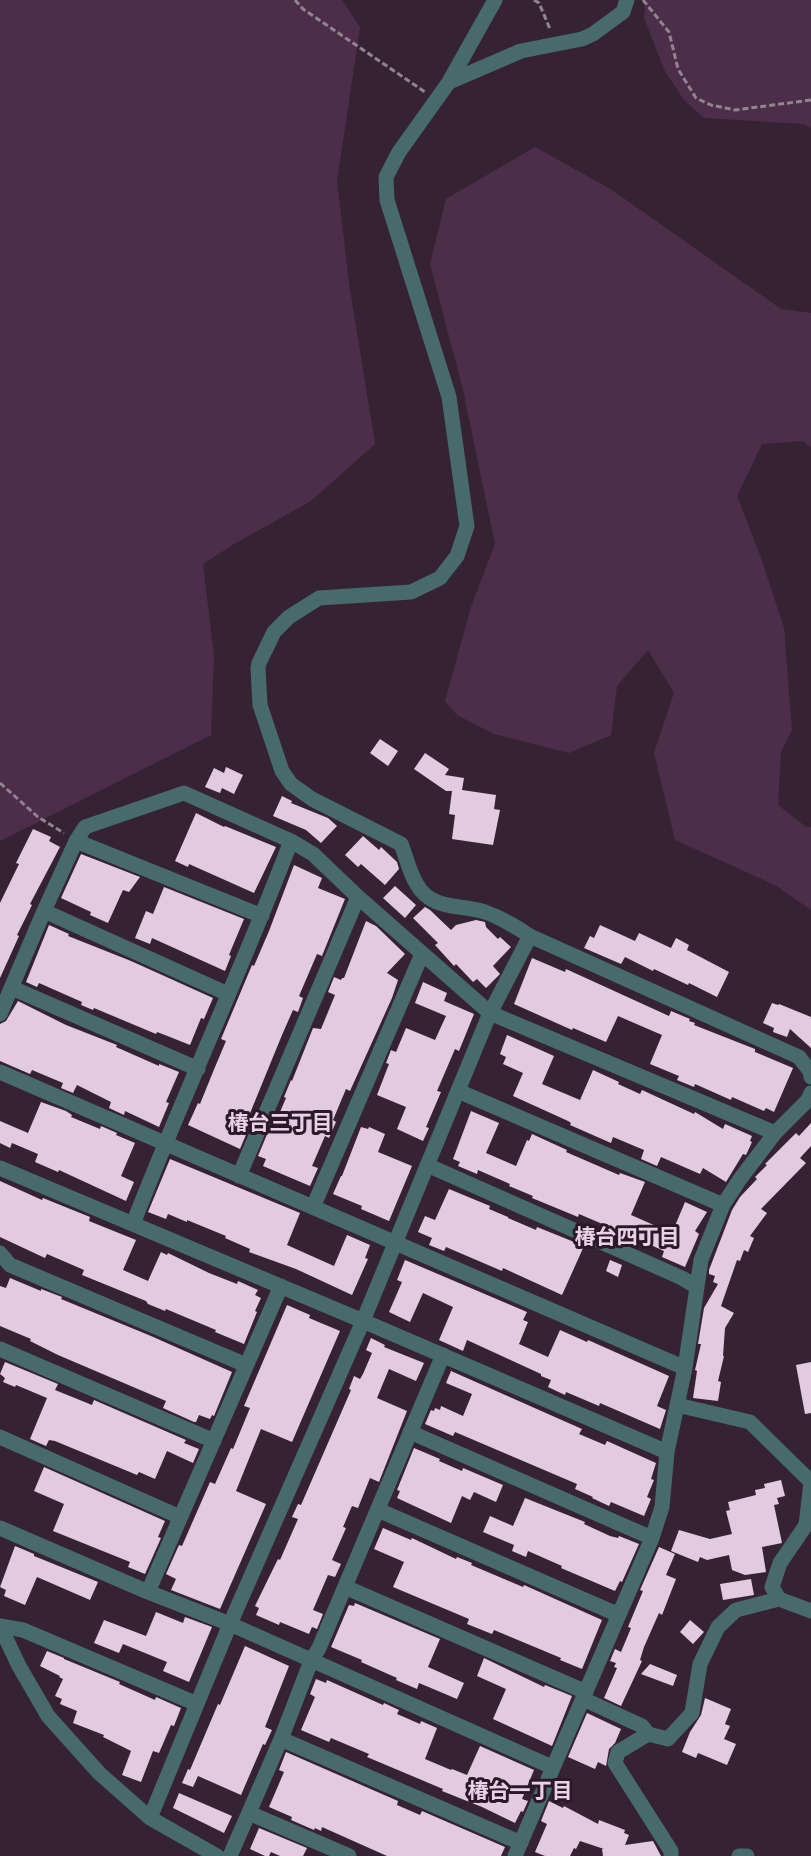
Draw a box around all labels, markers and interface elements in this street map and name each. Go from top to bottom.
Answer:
district label: 椿台三丁目 [228,1111,332,1137]
district label: 椿台四丁目 [575,1225,679,1251]
district label: 椿台一丁目 [468,1779,572,1805]

